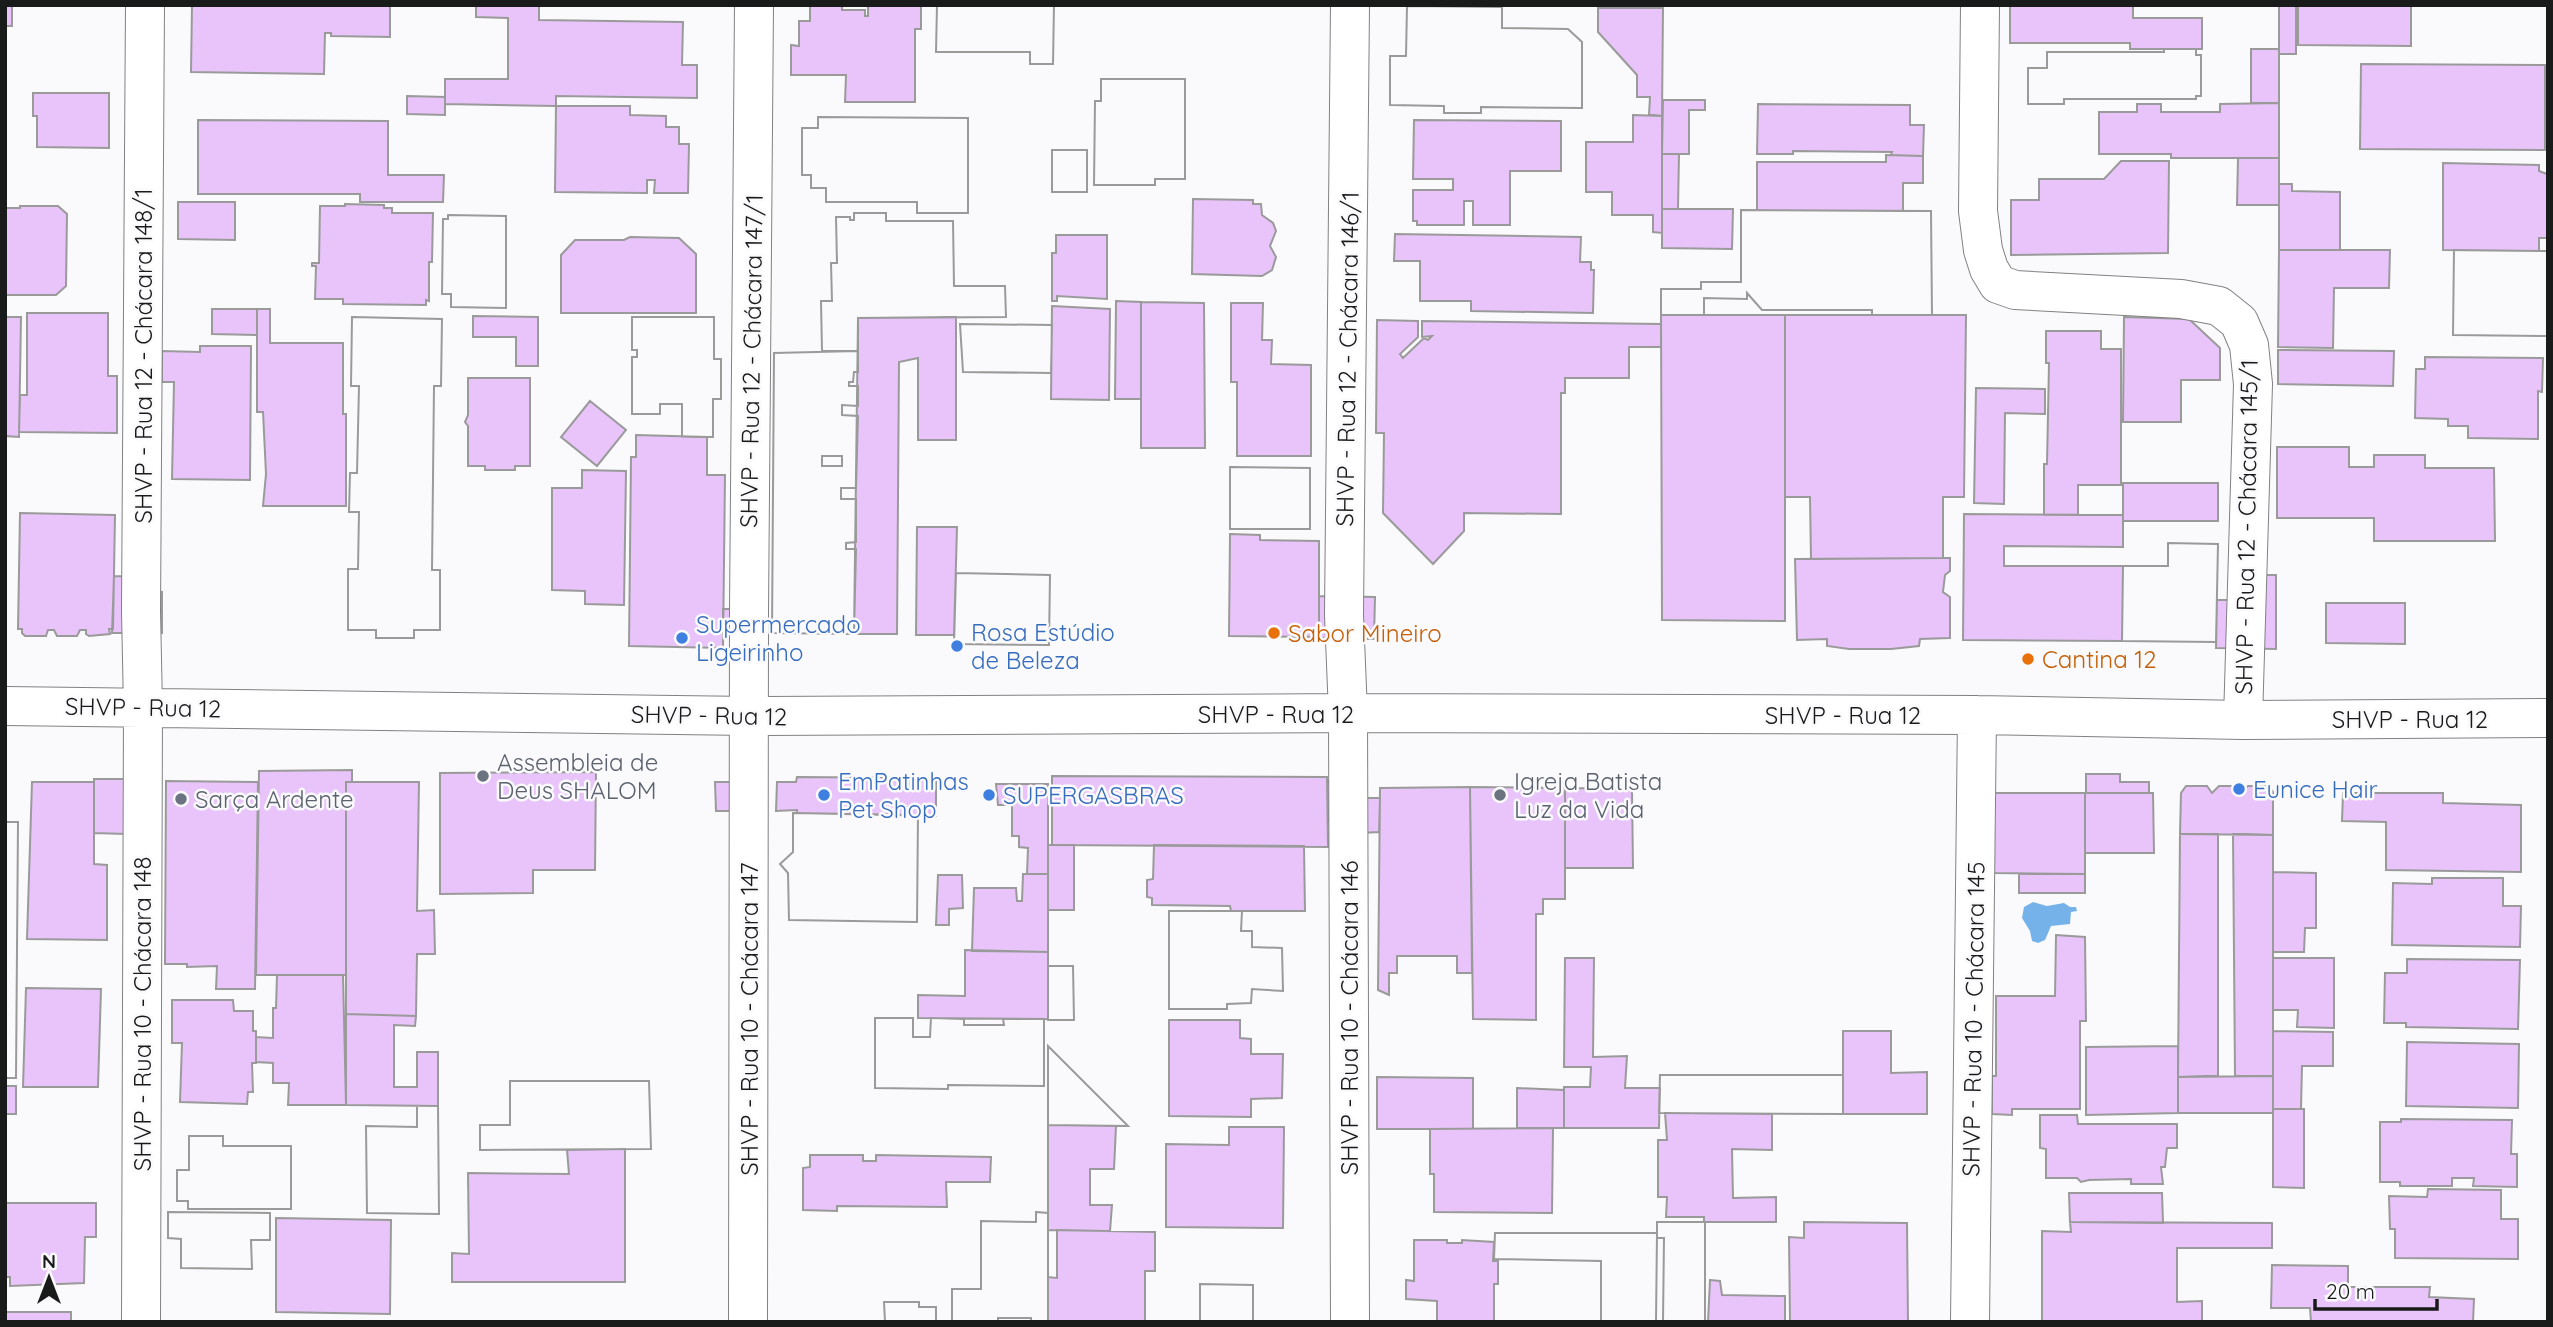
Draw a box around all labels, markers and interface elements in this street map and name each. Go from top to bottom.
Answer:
street label: SHVP - Rua 12 - Chácara 148/1 [128,188,158,524]
street label: SHVP - Rua 12 - Chácara 146/1 [1329,191,1365,527]
street label: SHVP - Rua 12 - Chácara 147/1 [733,194,769,528]
street label: SHVP - Rua 12 - Chácara 145/1 [2228,359,2264,695]
place label: Supermercado Ligeirinho [696,609,861,667]
place label: Rosa Estúdio de Beleza [971,617,1115,675]
place label: Sabor Mineiro [1288,618,1442,648]
marker: Sabor Mineiro [1266,625,1282,641]
marker: Supermercado Ligeirinho [674,630,690,646]
marker: Rosa Estúdio de Beleza [949,638,965,654]
place label: Cantina 12 [2042,644,2157,674]
marker: Cantina 12 [2020,651,2036,667]
street label: SHVP - Rua 12 [65,691,221,723]
street label: SHVP - Rua 12 [631,699,787,731]
street label: SHVP - Rua 12 [1198,699,1354,729]
street label: SHVP - Rua 12 [1765,700,1921,730]
street label: SHVP - Rua 12 [2332,704,2488,734]
place label: Assembleia de Deus SHALOM [497,747,658,805]
place label: EmPatinhas Pet Shop [838,766,969,824]
place label: Igreja Batista Luz da Vida [1514,766,1662,824]
marker: Assembleia de Deus SHALOM [475,768,491,784]
place label: Eunice Hair [2253,774,2378,804]
place label: SUPERGASBRAS [1003,780,1184,810]
marker: Eunice Hair [2231,781,2247,797]
place label: Sarça Ardente [195,784,354,814]
marker: EmPatinhas Pet Shop [816,787,832,803]
marker: SUPERGASBRAS [981,787,997,803]
marker: Igreja Batista Luz da Vida [1492,787,1508,803]
marker: Sarça Ardente [173,791,189,807]
street label: SHVP - Rua 10 - Chácara 148 [127,857,157,1171]
street label: SHVP - Rua 10 - Chácara 146 [1334,861,1364,1175]
street label: SHVP - Rua 10 - Chácara 145 [1955,861,1991,1177]
street label: SHVP - Rua 10 - Chácara 147 [734,862,764,1176]
north arrow [14,1243,84,1313]
text: N [42,1249,56,1273]
scale bar [2315,1268,2438,1312]
text: 20 m [2326,1278,2375,1304]

